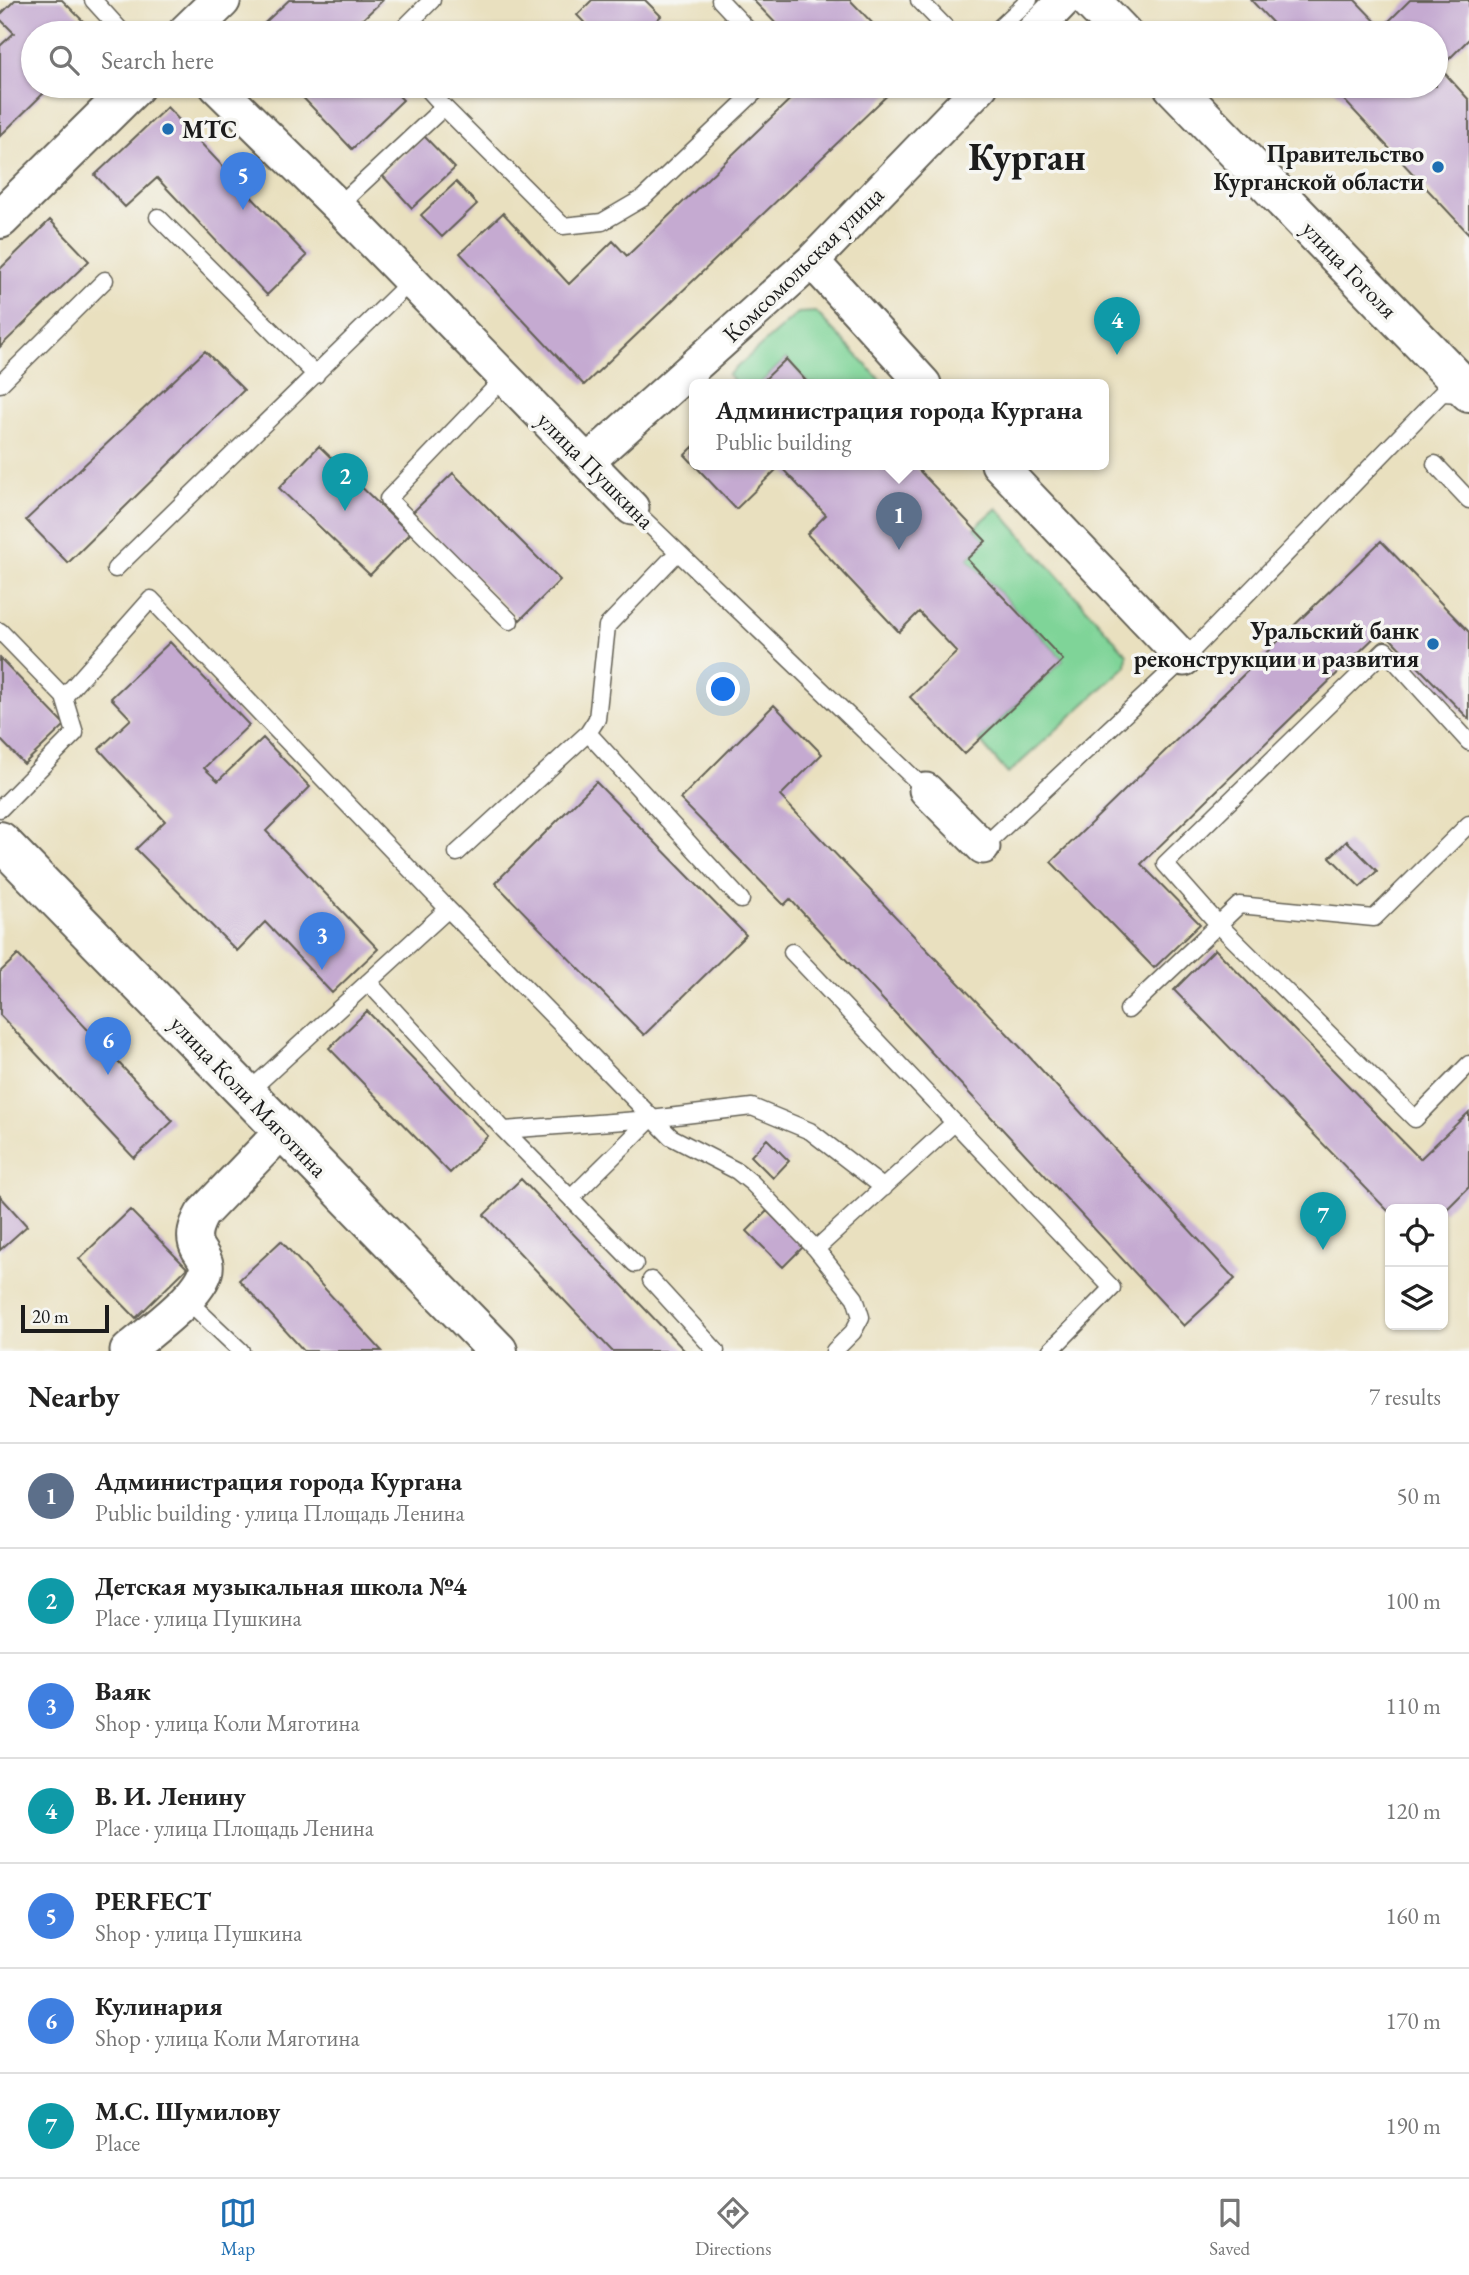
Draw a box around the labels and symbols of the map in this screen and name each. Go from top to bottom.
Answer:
place label: МТС [182,114,237,145]
marker: МТС [160,121,176,137]
district label: Курган [968,132,1086,181]
place label: Правительство Курганской области [1213,138,1424,198]
pin: 5 [220,152,266,210]
marker: Правительство Курганской области [1430,159,1446,175]
street label: Комсомольская улица [716,179,890,349]
street label: улица Гоголя [1295,213,1405,325]
pin: 4 [1094,297,1140,355]
street label: улица Пушкина [531,405,662,536]
pin: 2 [322,453,368,511]
pin: 1 [876,492,922,550]
place label: Уральский банк реконструкции и развития [1134,615,1420,675]
marker: Уральский банк реконструкции и развития [1425,636,1441,652]
your location [706,672,740,706]
pin: 3 [299,912,345,970]
street label: улица Коли Мяготина [164,1008,335,1184]
pin: 6 [85,1017,131,1075]
pin: 7 [1300,1192,1346,1250]
scale bar [21,1302,108,1334]

